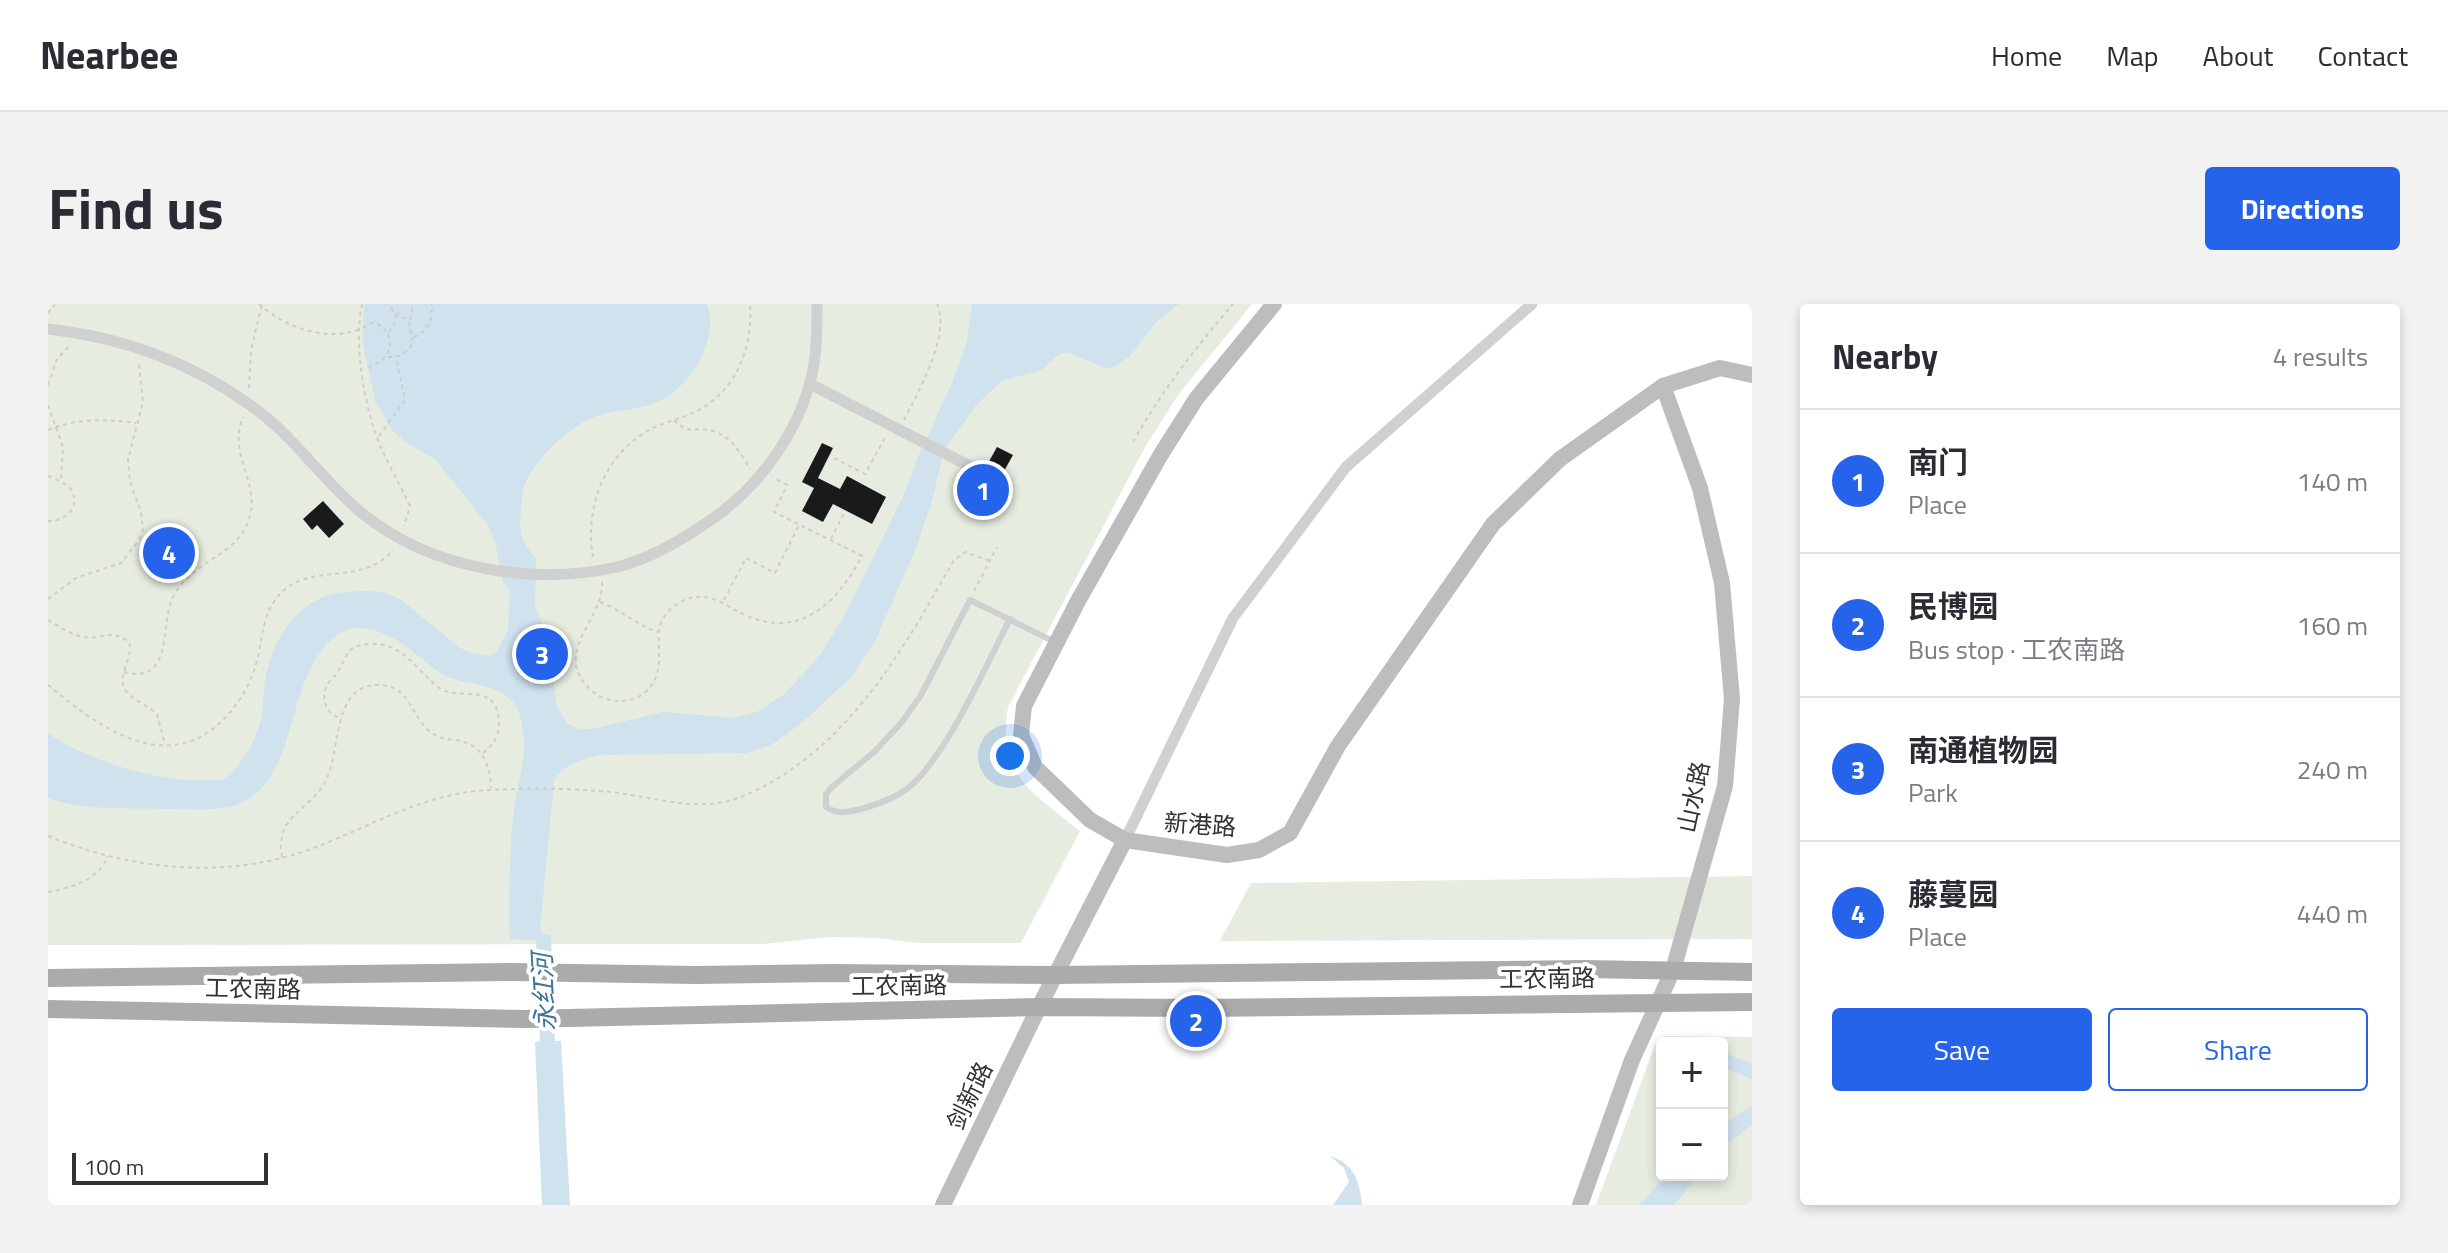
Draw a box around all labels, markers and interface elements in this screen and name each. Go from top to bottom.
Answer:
text: Nearbee [40,26,178,84]
text: Home [1991,34,2062,77]
text: Map [2106,34,2159,77]
text: About [2203,34,2273,77]
text: Contact [2317,34,2408,77]
text: Find us [48,166,224,251]
button: Directions [2205,167,2400,250]
text: Nearby [1832,330,1938,382]
text: 4 results [2273,337,2368,376]
text: 南门 [1908,439,1968,485]
pin: 1 [957,460,1009,520]
text: 1 [1851,462,1865,501]
text: 140 m [2297,462,2368,501]
text: Place [1908,485,1967,524]
pin: 4 [143,523,195,583]
text: 民博园 [1908,583,1998,629]
text: 2 [1851,606,1865,645]
text: 160 m [2297,606,2368,645]
pin: 3 [516,624,568,684]
text: Bus stop · 工农南路 [1908,630,2125,669]
text: 南通植物园 [1908,727,2058,773]
your location [990,736,1030,776]
text: 3 [1851,750,1865,789]
text: 240 m [2297,750,2368,789]
street label: 山水路 [1668,758,1718,836]
text: Park [1908,773,1958,812]
street label: 新港路 [1163,804,1237,844]
text: 藤蔓园 [1908,871,1998,917]
text: 4 [1851,894,1865,933]
text: 440 m [2297,894,2368,933]
text: Place [1908,917,1967,956]
water label: 永红河 [522,947,565,1032]
street label: 工农南路 [1499,959,1595,997]
street label: 工农南路 [851,966,947,1004]
street label: 工农南路 [205,969,301,1007]
pin: 2 [1170,991,1222,1051]
button: Save [1832,1008,2092,1091]
button: Share [2108,1008,2368,1091]
map controls [1656,1037,1728,1181]
button: + [1656,1037,1728,1109]
street label: 剑新路 [937,1055,1001,1136]
button: − [1656,1109,1728,1181]
scale bar [72,1149,268,1185]
text: 100 m [84,1150,144,1184]

